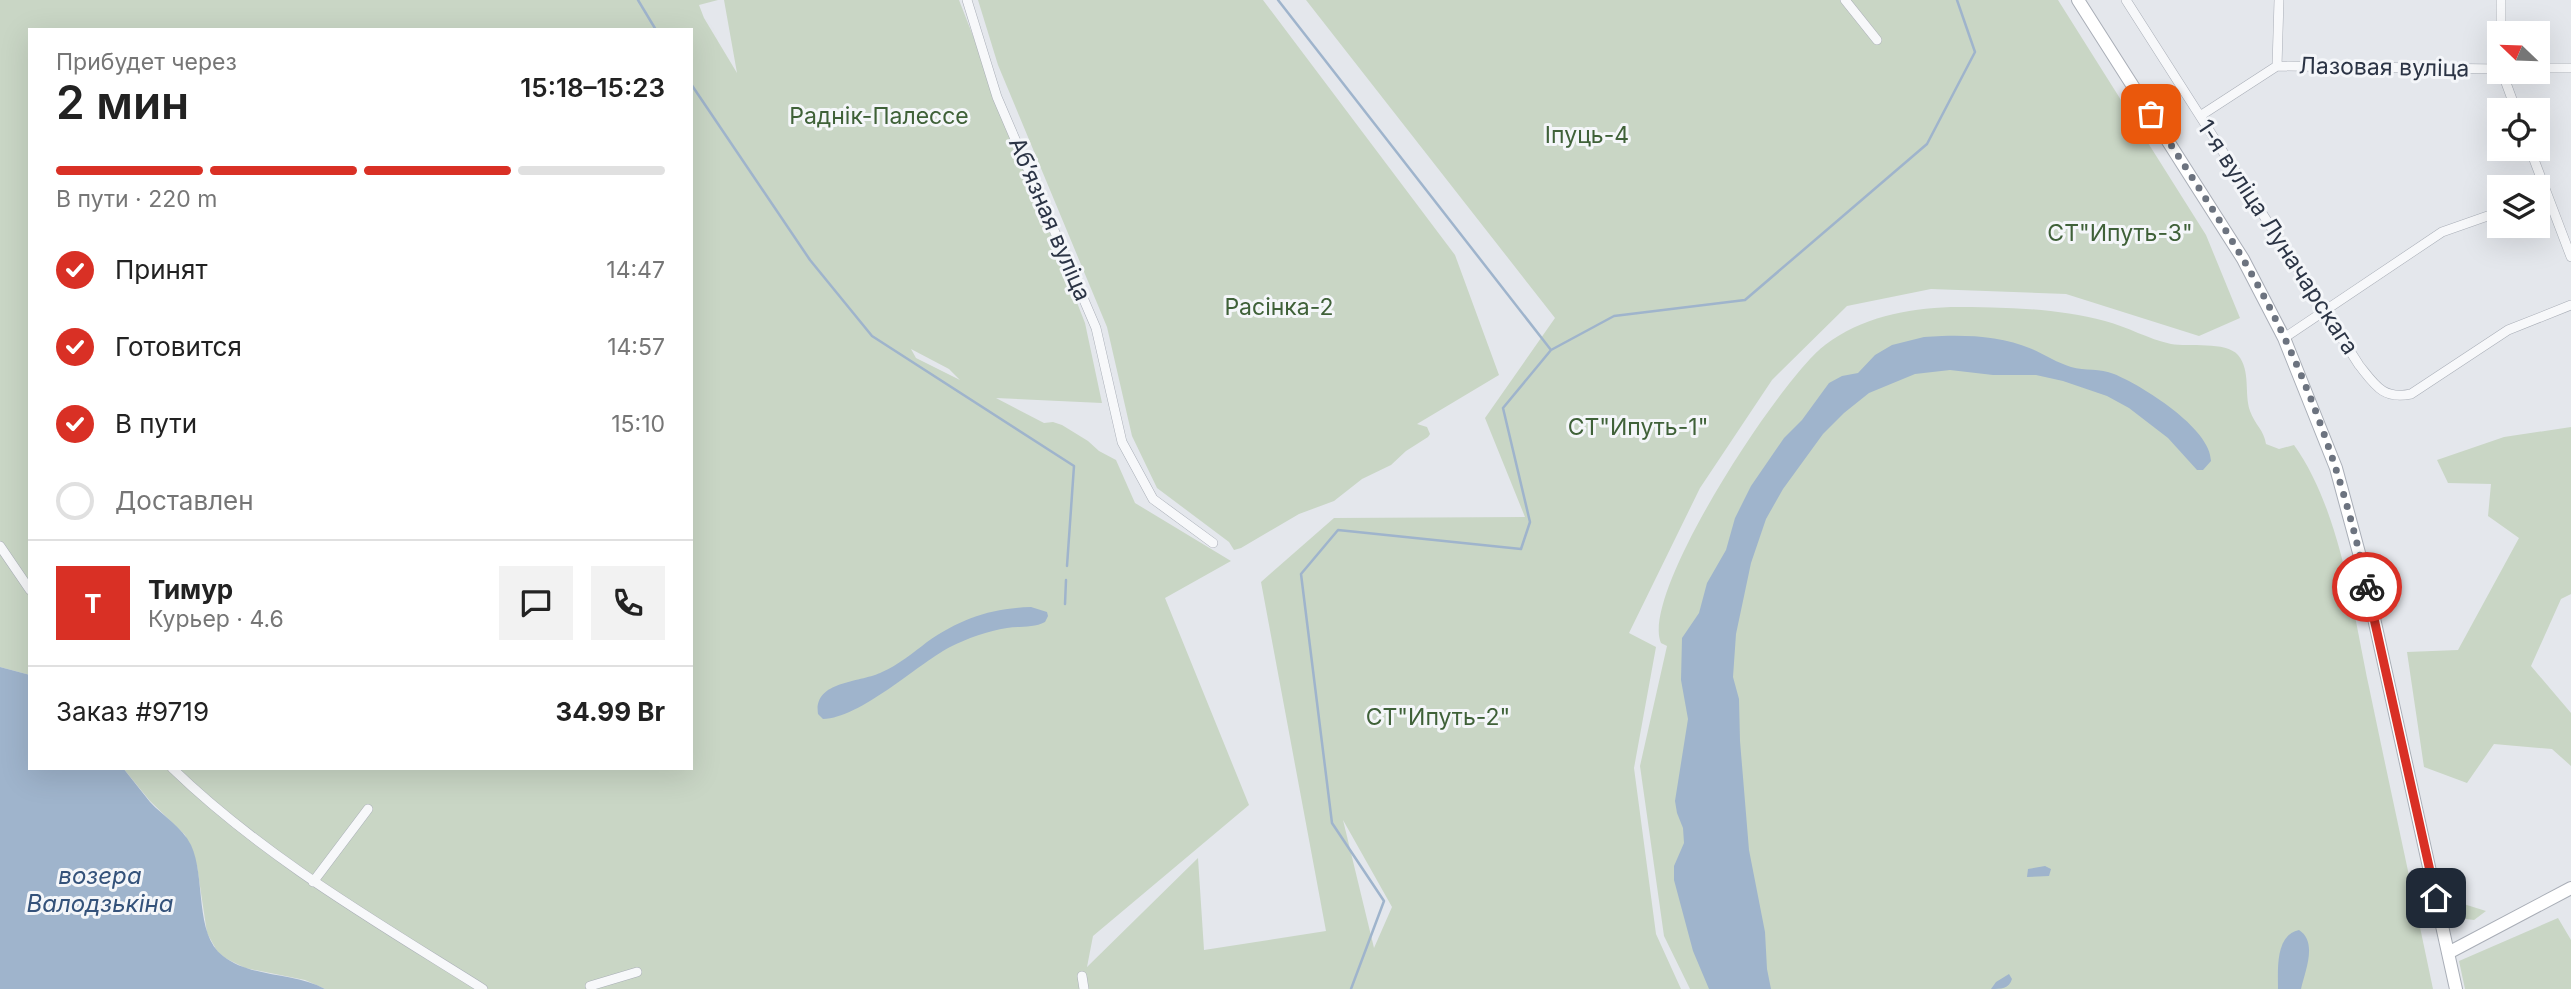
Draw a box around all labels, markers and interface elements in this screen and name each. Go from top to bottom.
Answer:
north arrow [2487,21,2550,84]
map controls [2487,21,2550,238]
text: Прибудет через [56,48,237,76]
street label: Лазовая вуліца [2298,52,2470,82]
text: 15:18–15:23 [520,72,665,103]
text: 2 мин [56,74,189,130]
pin [2121,84,2181,144]
icon: bag [2132,95,2170,133]
button: locate [2487,98,2550,161]
park label: Раднік-Палессе [789,102,969,130]
street label: 1-я вуліца Луначарскага [2192,114,2364,360]
park label: Іпуць-4 [1545,121,1629,149]
street label: Абʼязная вуліца [1003,133,1097,305]
button: layers [2487,175,2550,238]
text: В пути · 220 m [56,185,217,213]
park label: СТ"Ипуть-3" [2047,219,2193,247]
icon: check [56,251,94,289]
text: Принят [115,254,208,285]
text: 14:47 [606,256,665,284]
park label: Расінка-2 [1224,293,1334,321]
icon: check [56,328,94,366]
text: Готовится [115,331,242,362]
text: 14:57 [607,333,665,361]
icon: check [56,405,94,443]
text: В пути [115,408,197,439]
text: 15:10 [611,410,665,438]
park label: СТ"Ипуть-1" [1568,413,1708,441]
text: Доставлен [115,485,254,516]
courier [2332,552,2402,622]
button: chat [499,566,573,640]
button: phone [591,566,665,640]
icon: bike [2348,568,2386,606]
text: Тимур [148,574,233,605]
text: Т [84,588,102,619]
text: Курьер · 4.6 [148,605,284,633]
text: Заказ #9719 [56,696,209,727]
text: 34.99 Br [555,696,665,727]
park label: СТ"Ипуть-2" [1366,703,1510,731]
water label: возера Валодзькіна [27,861,173,918]
pin [2406,868,2466,928]
icon: home [2417,879,2455,917]

